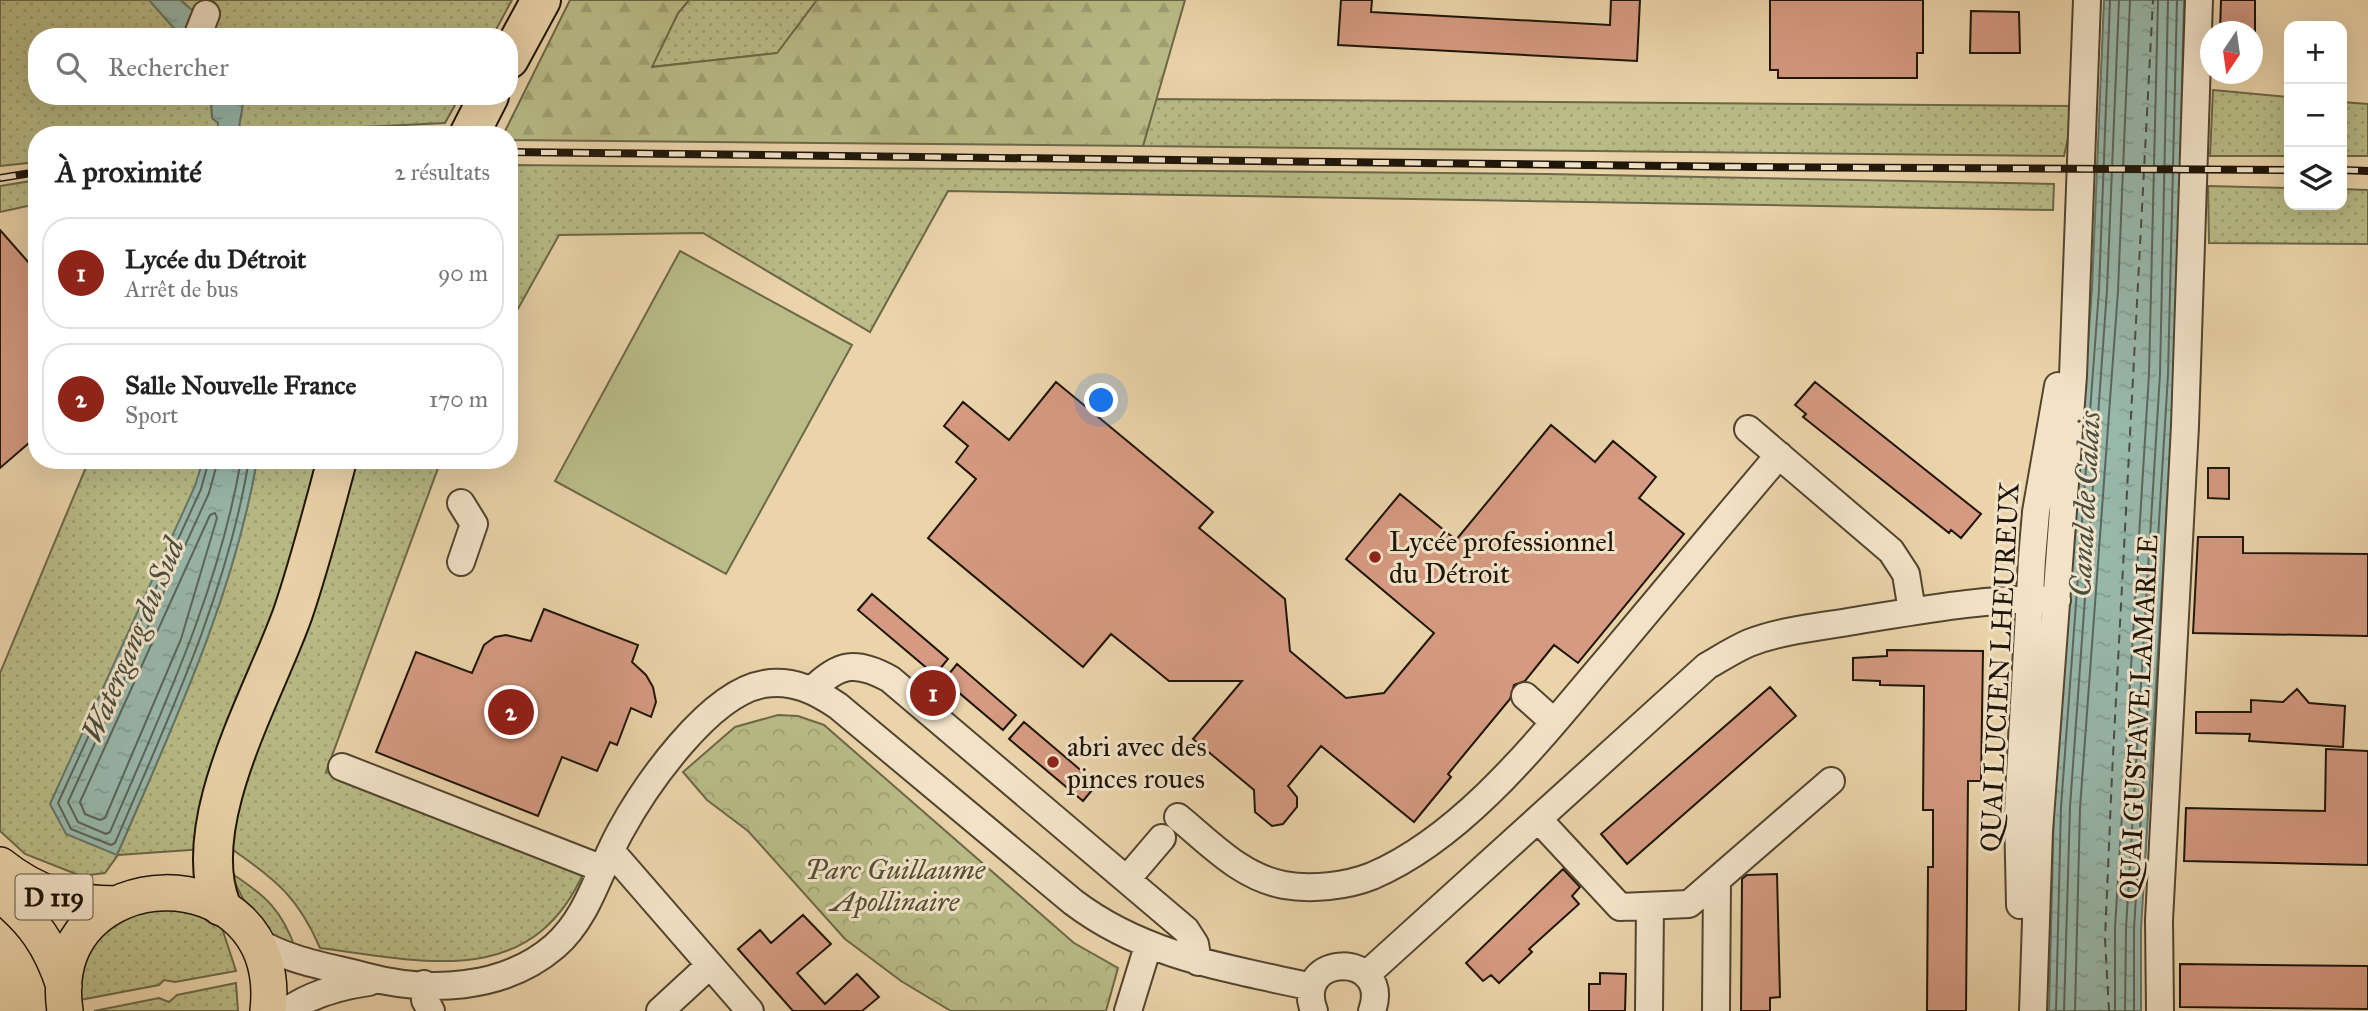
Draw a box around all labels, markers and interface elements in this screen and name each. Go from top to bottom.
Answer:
north arrow [2200,21,2263,84]
map controls [2284,21,2347,210]
button: + [2284,21,2347,84]
search box [28,28,518,105]
icon: search [52,48,90,86]
text: Rechercher [108,51,229,83]
button: − [2284,84,2347,147]
button: layers [2284,147,2347,210]
text: À proximité [56,154,202,190]
text: 2 résultats [394,158,490,186]
text: Lycée du Détroit [125,243,306,275]
text: 1 [76,259,86,287]
text: 90 m [438,259,488,287]
text: Arrêt de bus [125,275,238,303]
text: Salle Nouvelle France [125,369,356,401]
your location [1084,383,1118,417]
text: 2 [75,385,87,413]
text: 170 m [429,385,488,413]
text: Sport [125,401,178,429]
water label: Canal de Calais [2062,409,2108,598]
street label: QUAI LUCIEN LHEUREUX [1972,481,2027,853]
place label: Lycée professionnel du Détroit [1389,524,1615,591]
water label: Watergang du Sud [74,531,193,747]
street label: QUAI GUSTAVE LAMARLE [2111,534,2166,900]
marker: Lycée professionnel du Détroit [1367,549,1383,565]
pin: 1 [910,667,956,719]
pin: 2 [488,686,534,738]
place label: abri avec des pinces roues [1066,729,1207,796]
marker: abri avec des pinces roues [1045,754,1061,770]
park label: Parc Guillaume Apollinaire [805,852,986,919]
road number: D 119 [16,874,92,920]

